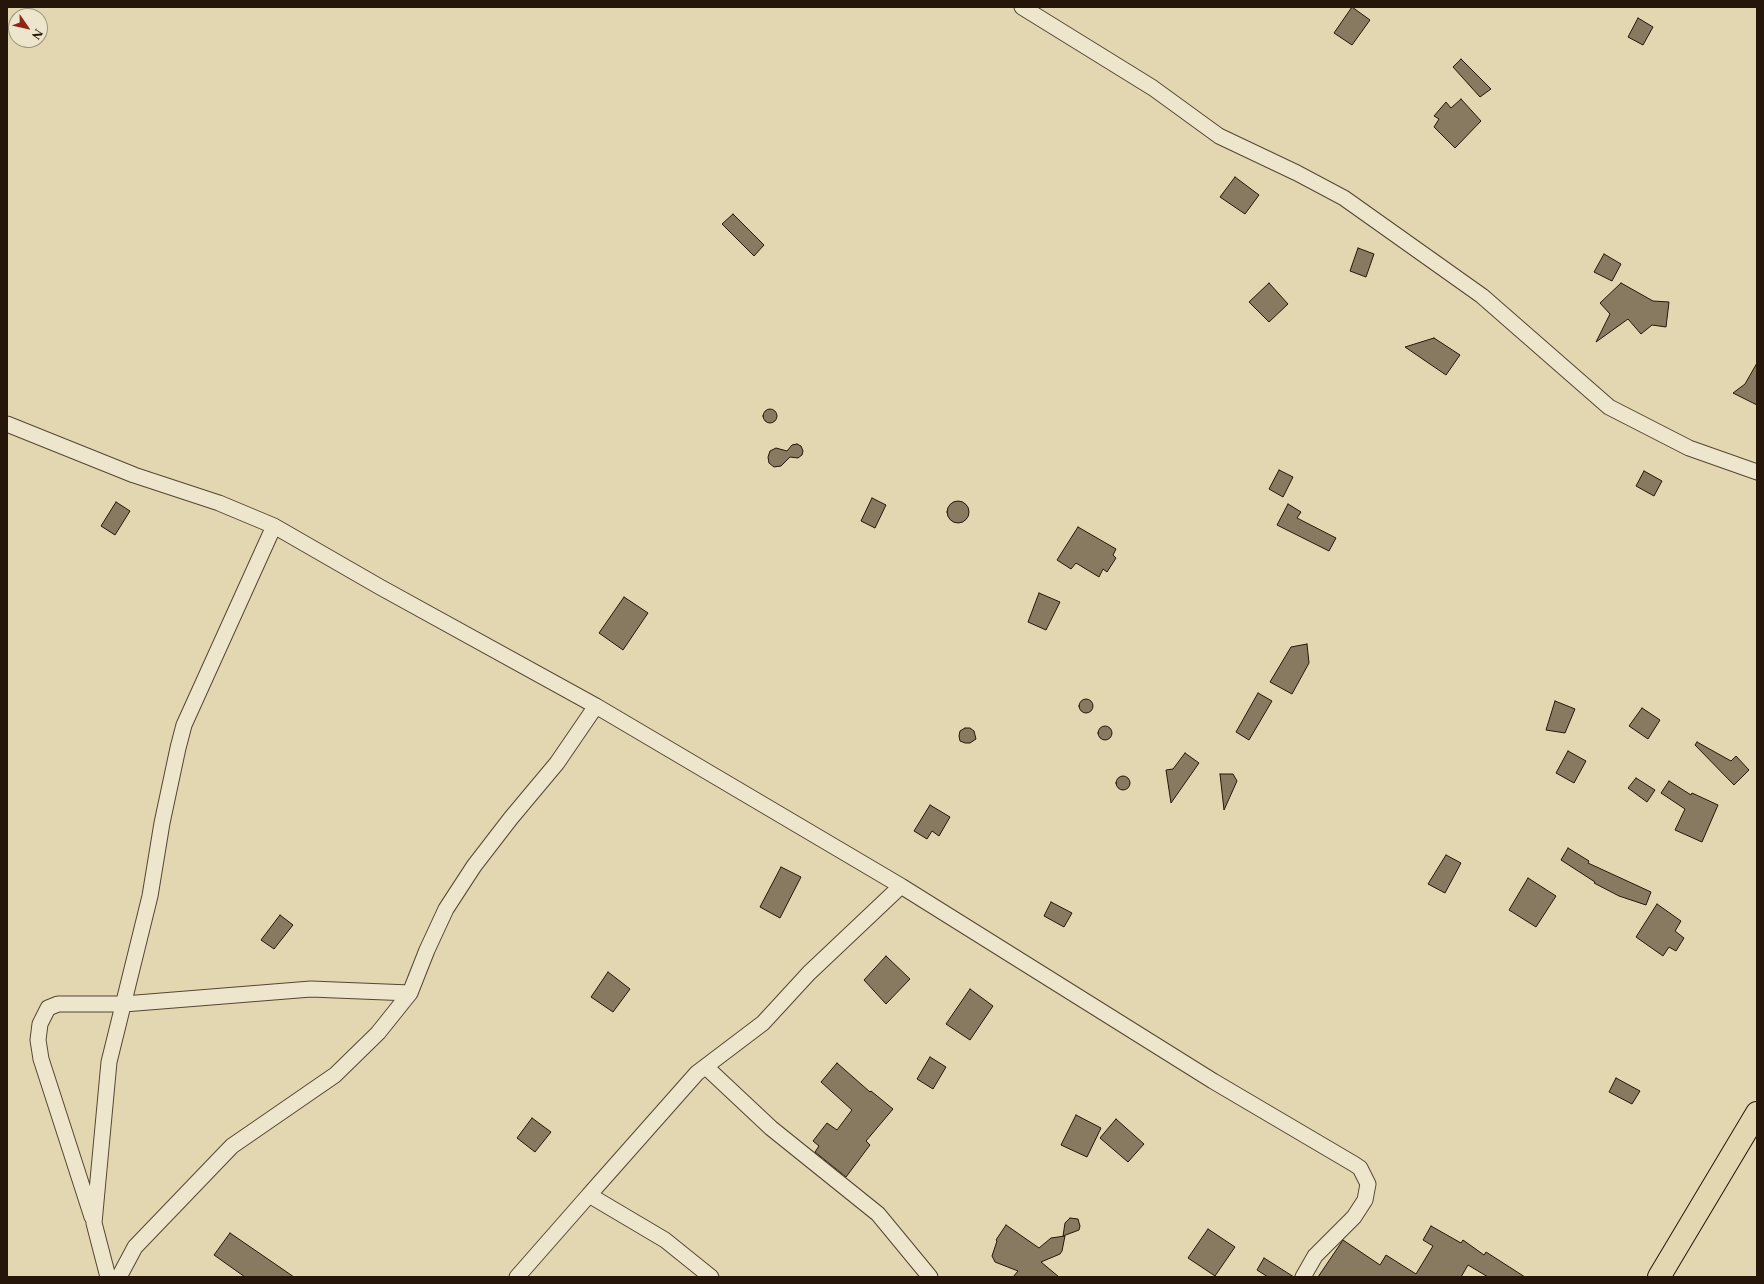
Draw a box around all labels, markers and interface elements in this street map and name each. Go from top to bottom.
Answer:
north arrow [8,8,48,48]
text: N [29,26,46,42]

